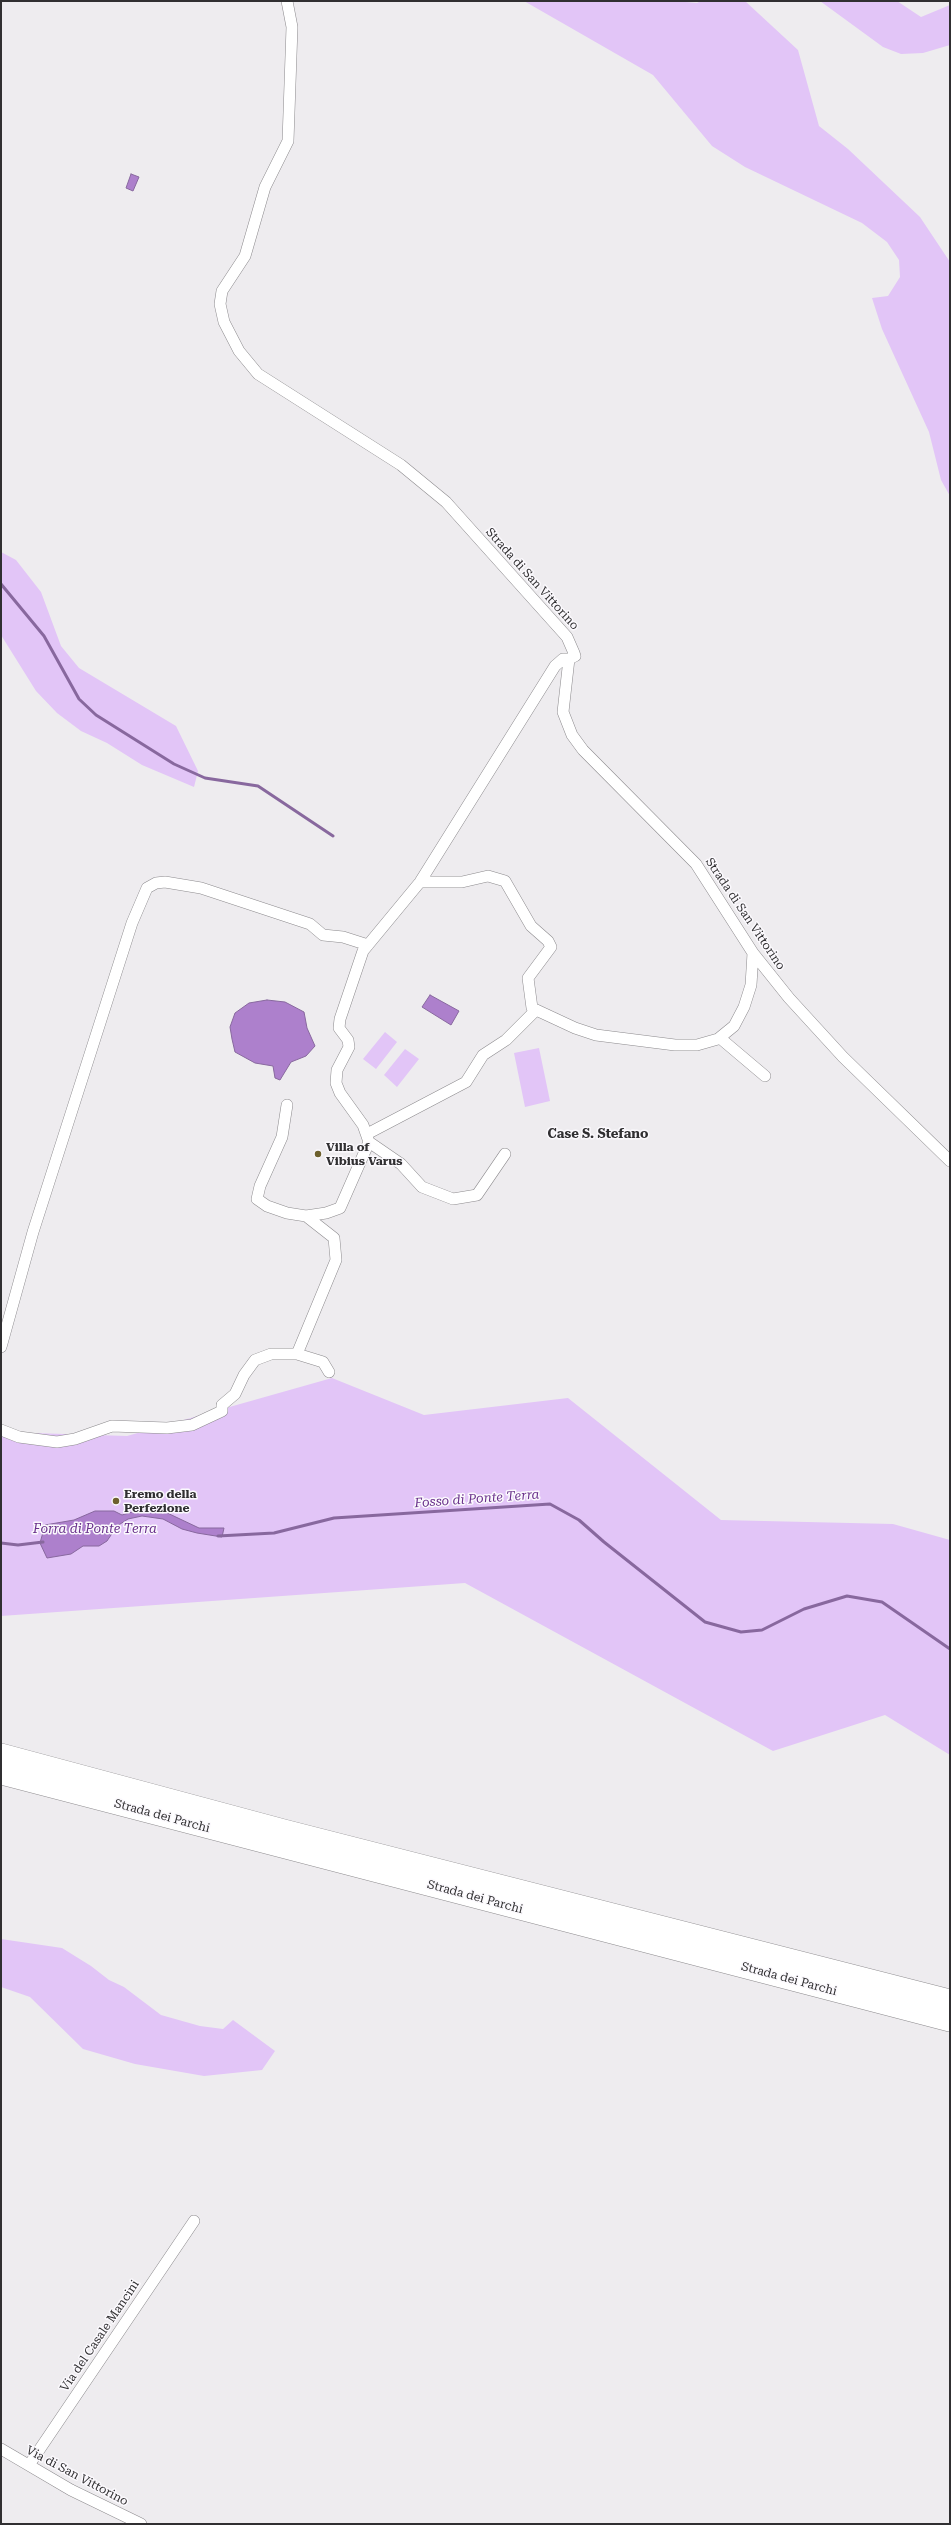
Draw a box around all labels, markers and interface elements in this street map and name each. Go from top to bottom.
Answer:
street label: Strada di San Vittorino [482,525,582,633]
street label: Strada di San Vittorino [702,855,788,973]
district label: Case S. Stefano [548,1126,648,1142]
place label: Villa of Vibius Varus [326,1140,402,1168]
marker: Villa of Vibius Varus [313,1149,323,1159]
place label: Eremo della Perfezione [124,1487,197,1515]
water label: Fosso di Ponte Terra [414,1487,540,1511]
marker: Eremo della Perfezione [111,1496,121,1506]
water label: Forra di Ponte Terra [33,1521,157,1537]
street label: Strada dei Parchi [113,1796,211,1836]
street label: Strada dei Parchi [426,1877,524,1917]
street label: Strada dei Parchi [740,1959,838,1999]
street label: Via del Casale Mancini [57,2278,143,2394]
street label: Via di San Vittorino [23,2443,131,2509]

